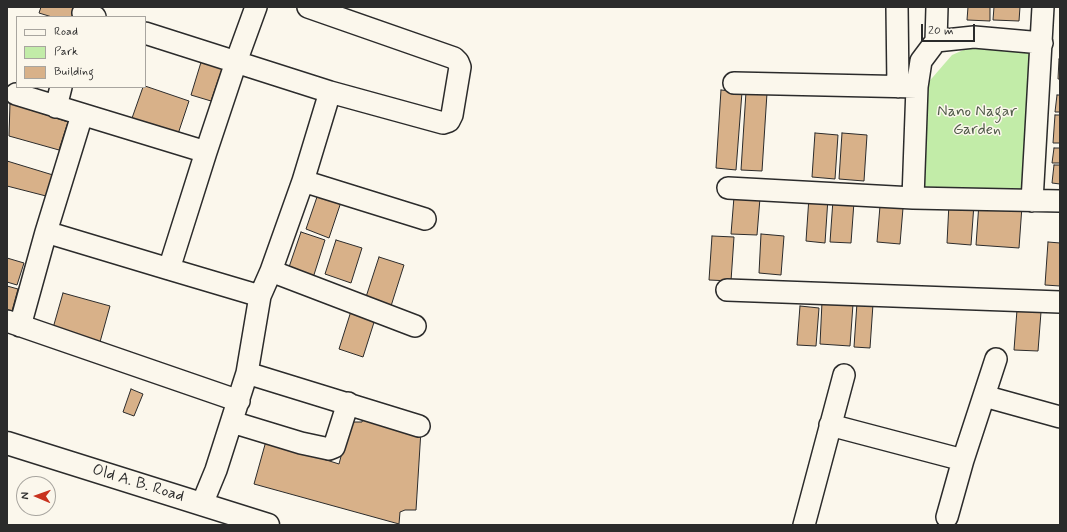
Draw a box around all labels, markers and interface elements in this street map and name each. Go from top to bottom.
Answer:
legend [16,16,146,88]
scale bar [923,16,977,42]
text: 20 m [928,23,954,39]
text: Road [54,24,78,40]
text: Park [54,44,78,60]
text: Building [54,64,94,80]
park label: Nano Nagar Garden [937,103,1017,141]
street label: Old A. B. Road [90,461,186,507]
north arrow [16,476,56,516]
text: N [18,492,32,500]

